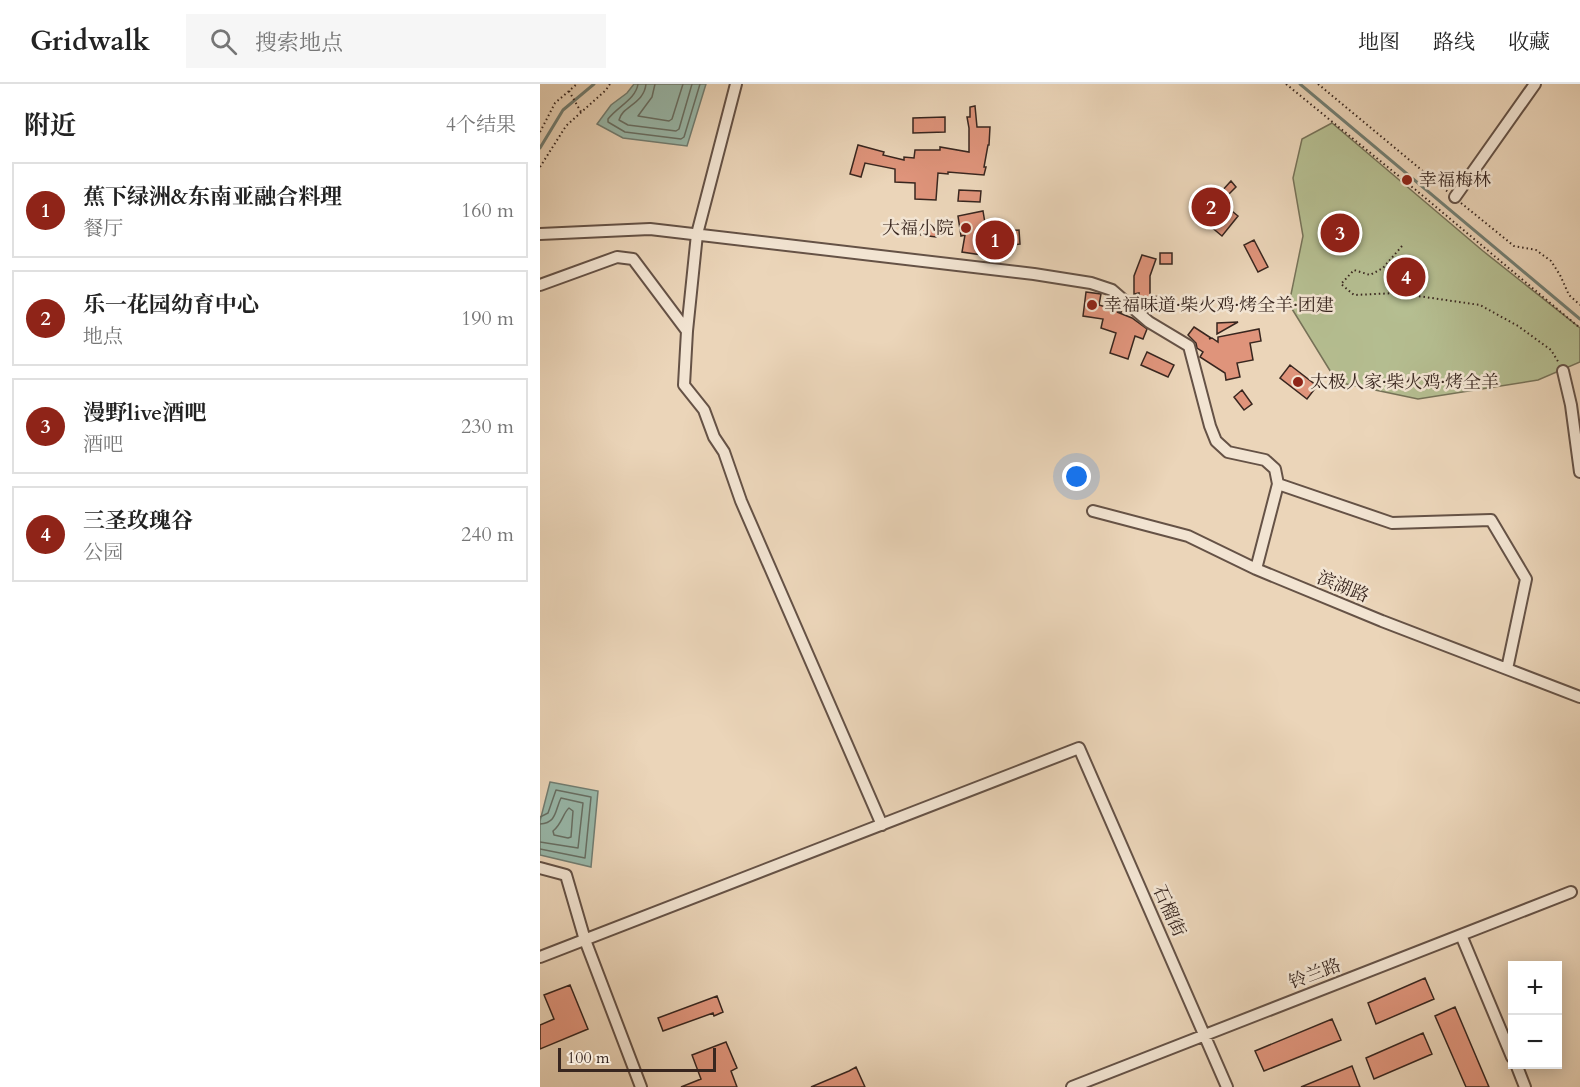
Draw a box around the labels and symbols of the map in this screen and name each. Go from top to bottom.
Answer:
place label: 幸福梅林 [1419,168,1491,193]
marker: 幸福梅林 [1400,173,1414,187]
pin: 2 [1192,184,1230,230]
pin: 3 [1320,210,1360,256]
place label: 大福小院 [882,216,954,241]
pin: 1 [976,218,1014,262]
marker: 大福小院 [959,221,973,235]
pin: 4 [1386,254,1426,300]
place label: 幸福味道·柴火鸡·烤全羊·团建 [1104,293,1334,318]
marker: 幸福味道·柴火鸡·烤全羊·团建 [1085,298,1099,312]
place label: 太极人家·柴火鸡·烤全羊 [1310,370,1499,395]
marker: 太极人家·柴火鸡·烤全羊 [1291,375,1305,389]
your location [1062,462,1091,491]
street label: 滨湖路 [1313,565,1373,609]
street label: 石榴街 [1147,881,1191,941]
street label: 铃兰路 [1285,953,1345,995]
scale bar [558,1045,716,1072]

